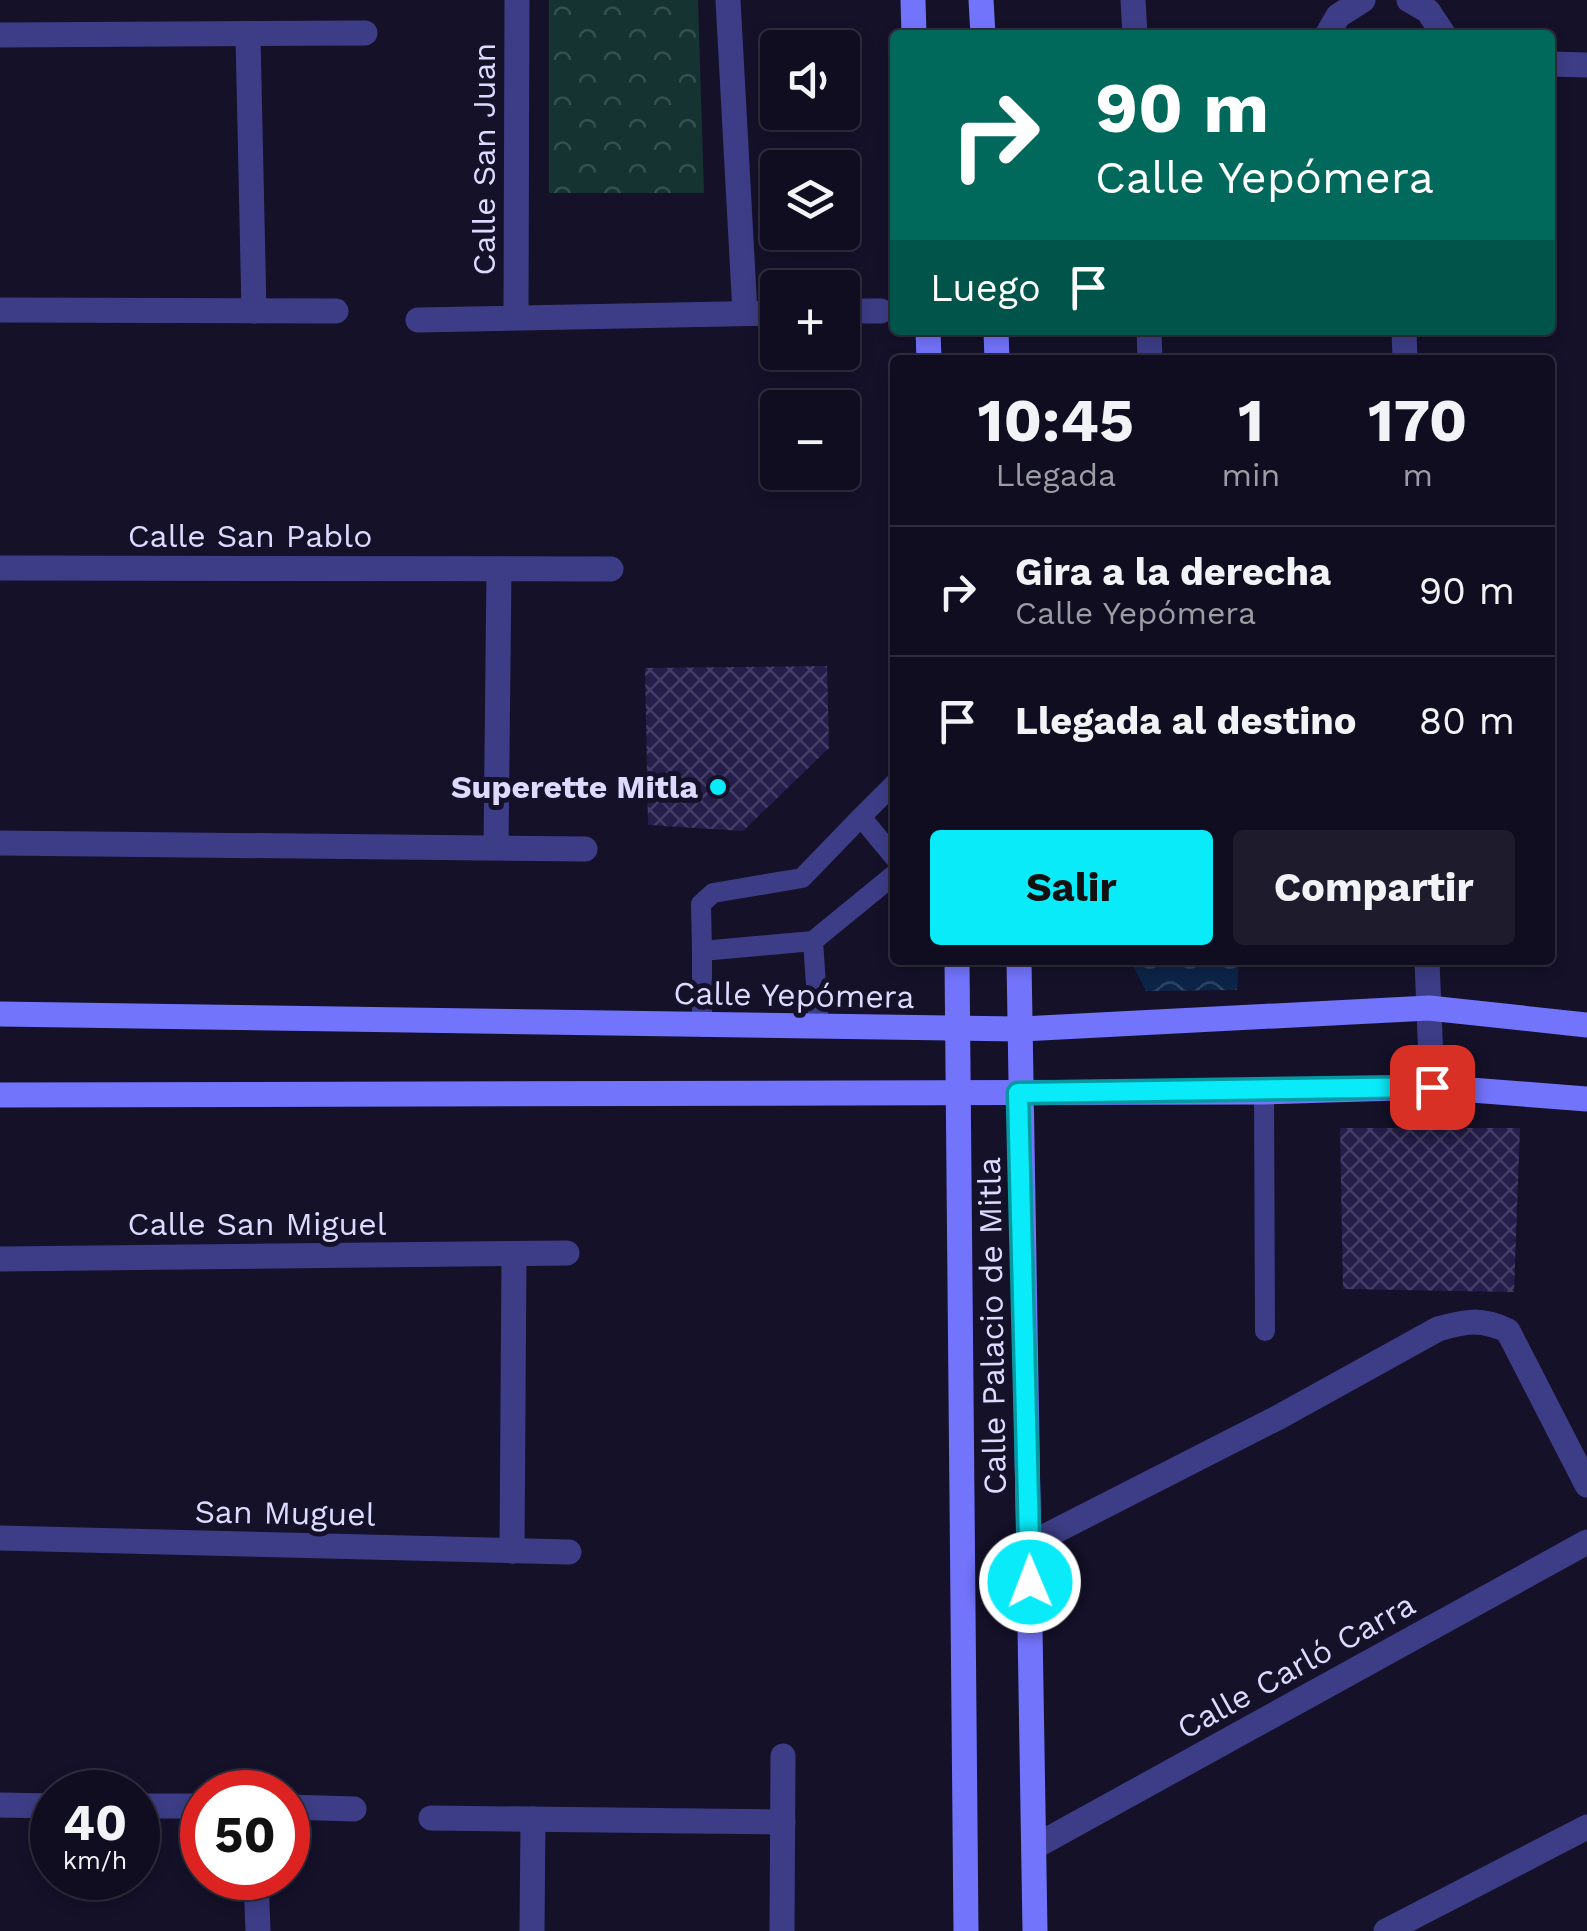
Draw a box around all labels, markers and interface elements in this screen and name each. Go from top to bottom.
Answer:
map controls [760,30,860,490]
button: sound [760,30,860,130]
street label: Calle San Juan [465,43,503,275]
text: 90 m [1095,67,1269,149]
icon: right [930,70,1060,200]
button: layers [760,150,860,250]
text: Calle Yepómera [1095,151,1434,204]
icon: arrive [1061,260,1116,315]
text: Luego [930,266,1041,310]
button: + [760,270,860,370]
text: 10:45 [978,385,1134,456]
text: 1 [1238,385,1264,456]
text: 170 [1368,385,1467,456]
button: − [760,390,860,490]
text: Llegada [995,456,1116,494]
text: min [1222,456,1280,494]
text: m [1402,456,1433,494]
street label: Calle San Pablo [128,517,372,555]
text: Gira a la derecha [1015,550,1331,594]
icon: right [930,564,985,619]
text: 90 m [1419,569,1515,613]
text: Calle Yepómera [1015,594,1256,632]
icon: arrive [930,694,985,749]
text: Llegada al destino [1015,699,1357,743]
text: 80 m [1419,699,1515,743]
place label: Superette Mitla [451,768,698,806]
marker: Superette Mitla [707,776,729,798]
button: Salir [930,830,1213,945]
button: Compartir [1233,830,1515,945]
street label: Calle Yepómera [673,974,915,1016]
pin [1390,1045,1475,1130]
icon: arrive [1405,1060,1460,1115]
street label: Calle Palacio de Mitla [970,1157,1014,1495]
street label: Calle San Miguel [128,1205,387,1243]
street label: San Muguel [194,1492,376,1534]
position arrow [978,1530,1082,1634]
street label: Calle Carló Carra [1171,1585,1421,1747]
speed limit sign: 50 [180,1770,310,1900]
text: 40 [63,1793,127,1852]
text: km/h [63,1846,127,1875]

